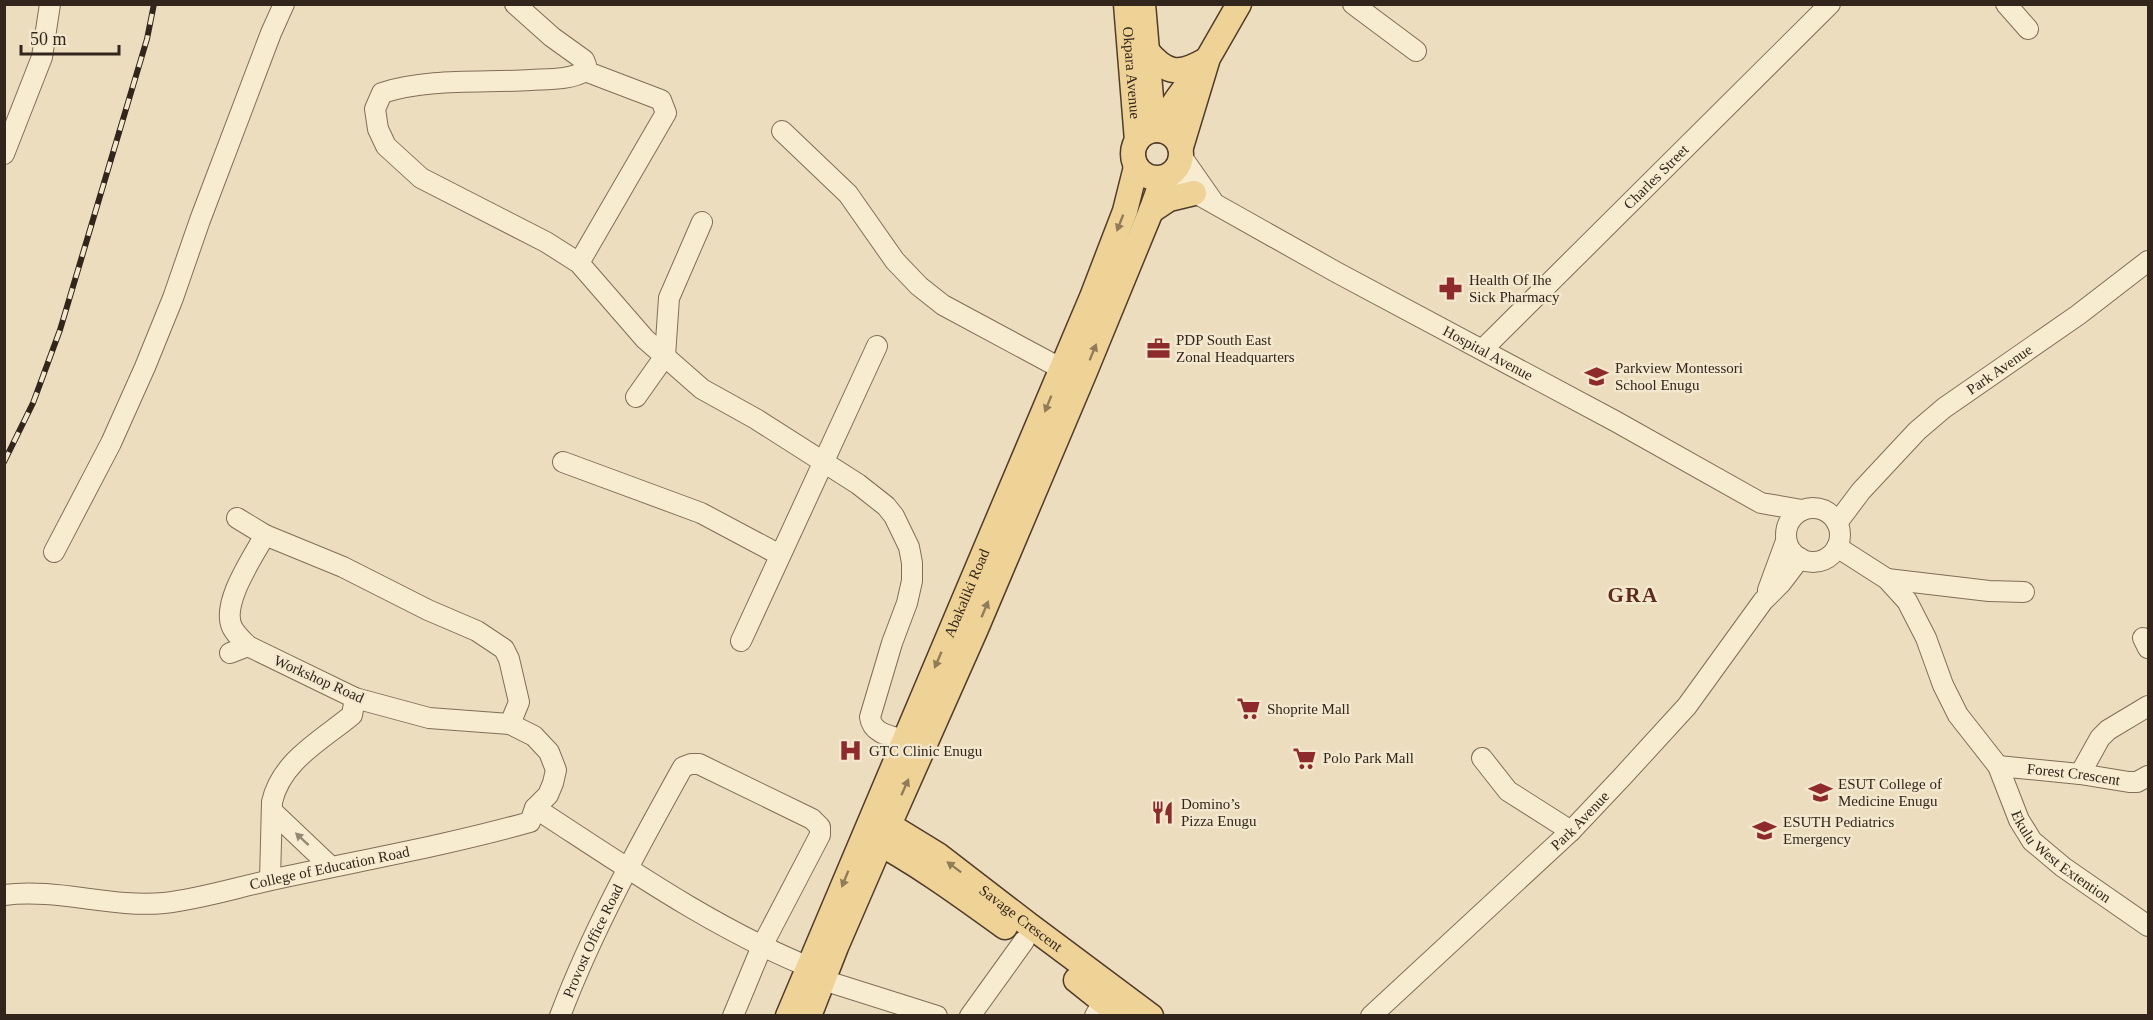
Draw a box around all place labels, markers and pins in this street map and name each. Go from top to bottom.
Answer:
place label: Health Of Ihe Sick Pharmacy [1469,272,1560,305]
pharmacy icon: Health Of Ihe Sick Pharmacy [1438,276,1464,302]
place label: PDP South East Zonal Headquarters [1176,332,1295,365]
office icon: PDP South East Zonal Headquarters [1145,336,1171,362]
place label: Parkview Montessori School Enugu [1615,360,1743,393]
school or university icon: Parkview Montessori School Enugu [1584,364,1610,390]
supermarket icon: Shoprite Mall [1236,696,1262,722]
place label: Shoprite Mall [1267,701,1350,717]
hospital icon: GTC Clinic Enugu [838,738,864,764]
place label: GTC Clinic Enugu [869,743,983,759]
supermarket icon: Polo Park Mall [1292,745,1318,771]
place label: Polo Park Mall [1323,750,1414,766]
place label: ESUT College of Medicine Enugu [1838,776,1942,809]
school or university icon: ESUT College of Medicine Enugu [1807,780,1833,806]
place label: Domino’s Pizza Enugu [1181,796,1257,829]
restaurant icon: Domino’s Pizza Enugu [1150,800,1176,826]
place label: ESUTH Pediatrics Emergency [1783,814,1894,847]
school or university icon: ESUTH Pediatrics Emergency [1752,818,1778,844]

